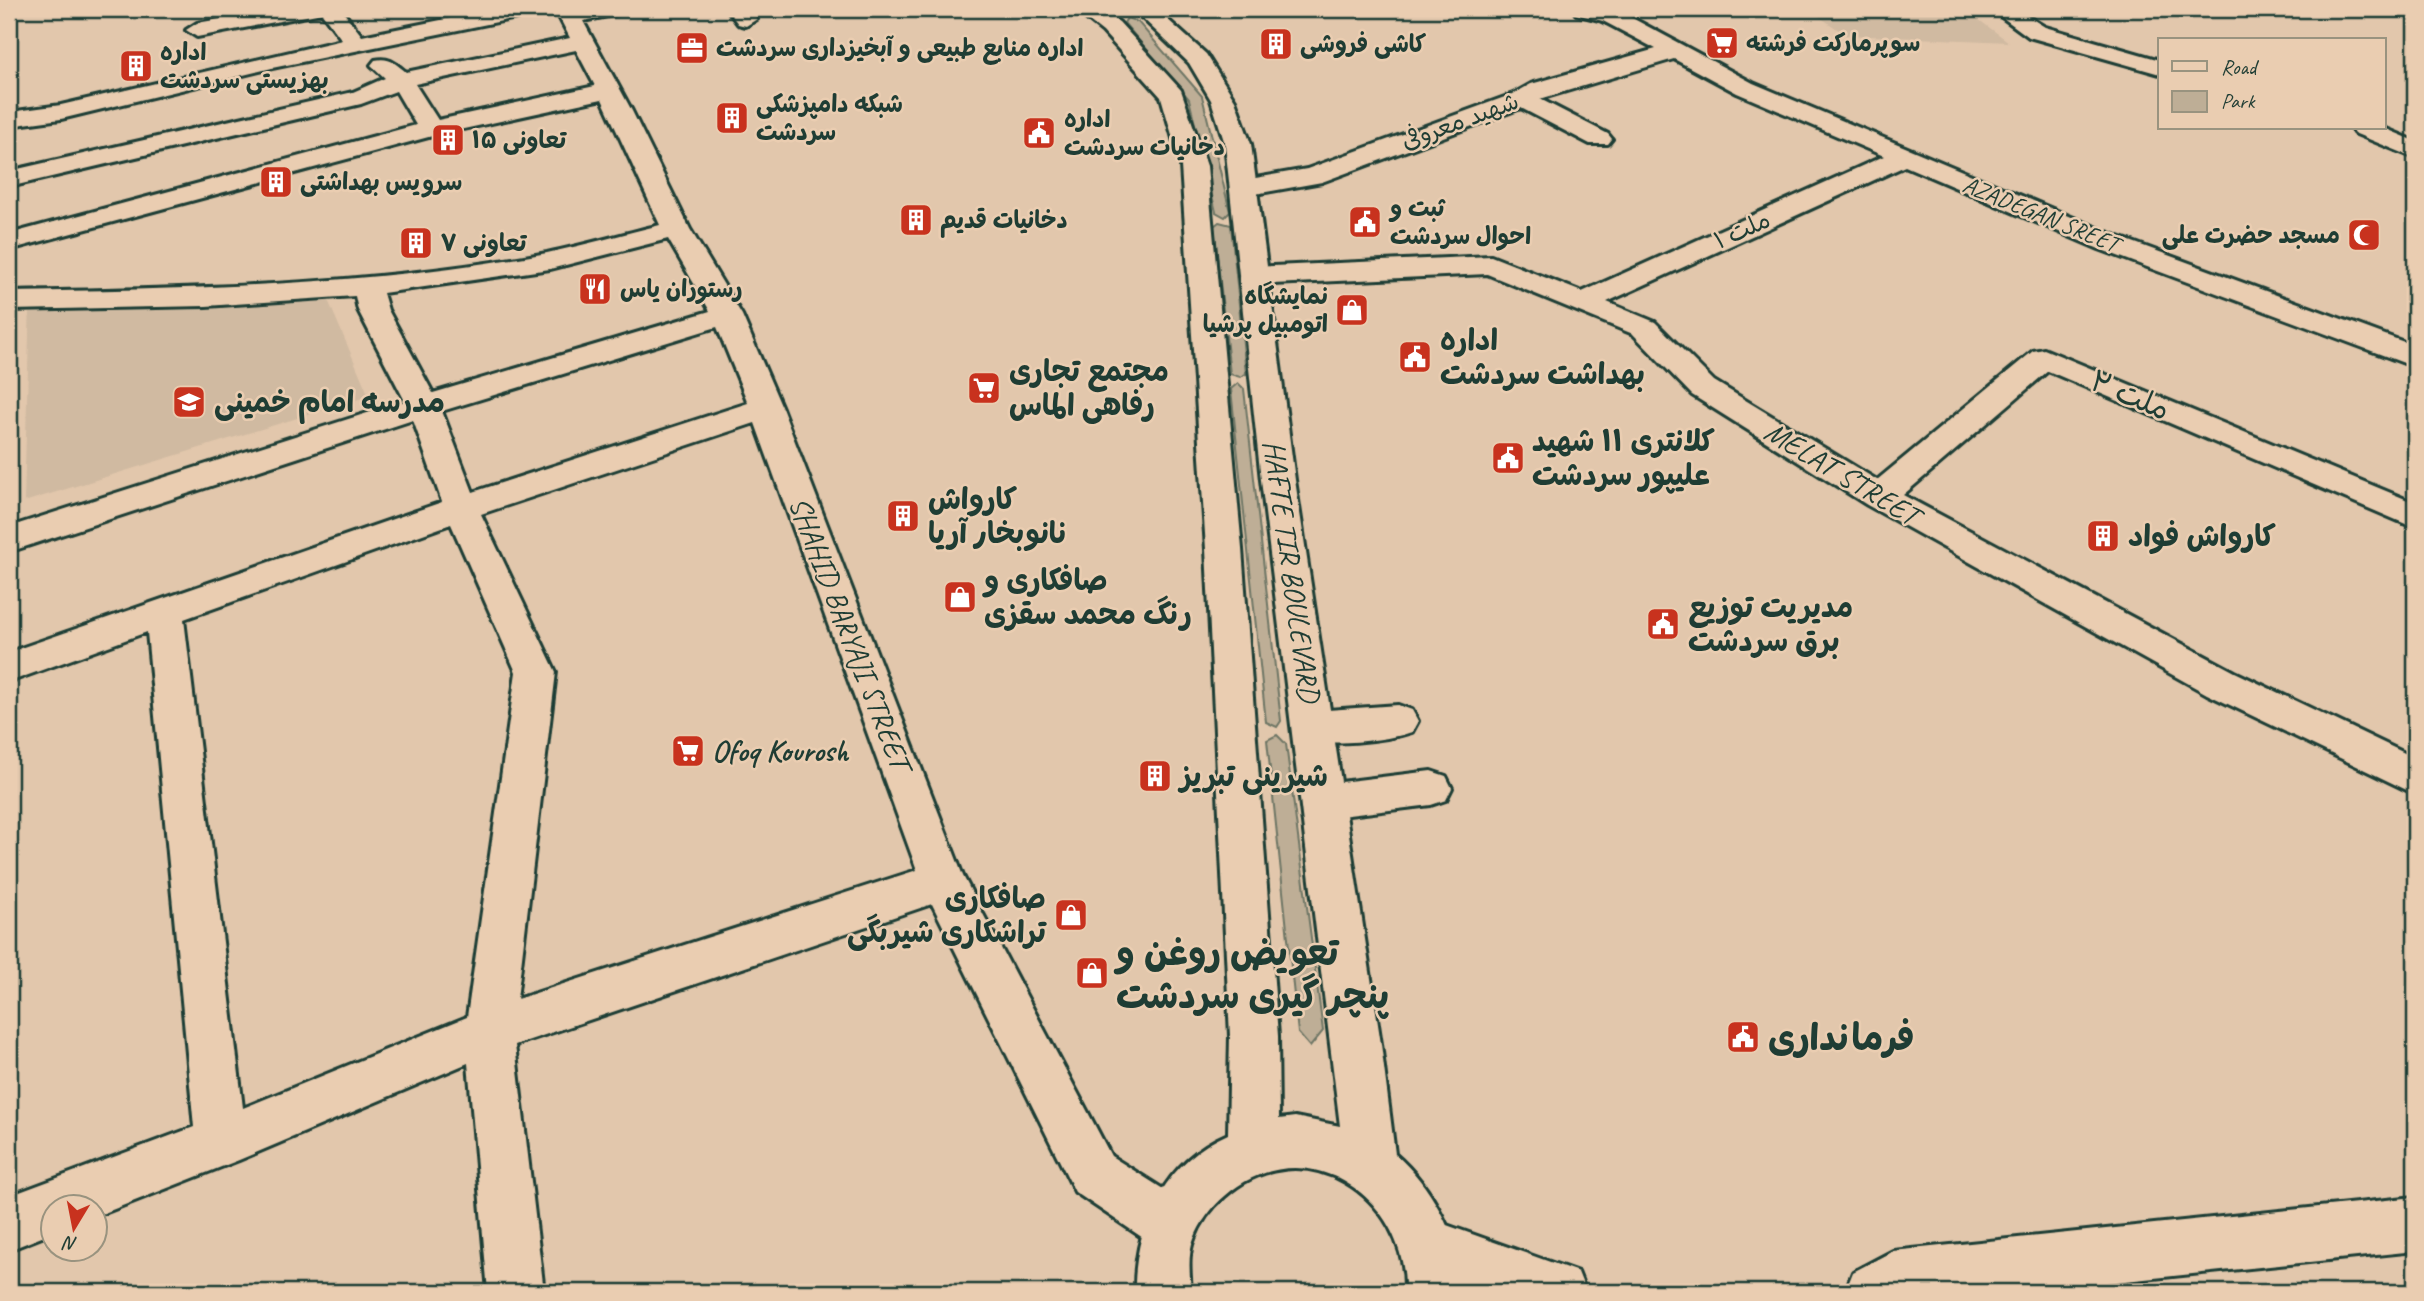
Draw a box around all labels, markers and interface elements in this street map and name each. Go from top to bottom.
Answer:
supermarket icon: سوپرمارکت فرشته [1703,24,1741,62]
building icon: کاشی فروشی [1257,25,1295,63]
place label: سوپرمارکت فرشته [1746,28,1920,58]
office icon: اداره منابع طبیعی و آبخیزداری سردشت [673,29,711,67]
place label: کاشی فروشی [1300,29,1426,59]
place label: اداره منابع طبیعی و آبخیزداری سردشت [716,33,1084,65]
place label: اداره بهزیستی سردشت [160,37,329,95]
legend [2158,38,2386,130]
building icon: اداره بهزیستی سردشت [117,47,155,85]
text: Road [2221,54,2260,80]
street label: شهید معروفی [1397,86,1523,156]
text: Park [2221,88,2256,114]
place label: شبکه دامپزشکی سردشت [756,89,903,147]
building icon: شبکه دامپزشکی سردشت [713,99,751,137]
place label: اداره دخانیات سردشت [1064,104,1225,162]
public building icon: اداره دخانیات سردشت [1020,114,1058,152]
building icon: تعاونی ۱۵ [429,121,467,159]
place label: تعاونی ۱۵ [472,125,567,155]
building icon: سرویس بهداشتی [257,163,295,201]
place label: سرویس بهداشتی [300,167,462,198]
street label: AZADEGAN SREET [1959,169,2128,261]
place label: ثبت و احوال سردشت [1388,193,1531,251]
building icon: دخانیات قدیم [897,201,935,239]
public building icon: ثبت و احوال سردشت [1346,203,1384,241]
street label: ملت ۱ [1709,204,1775,256]
place label: دخانیات قدیم [940,205,1068,238]
mosque icon: مسجد حضرت علی [2345,216,2383,254]
place label: مسجد حضرت علی [2162,220,2340,250]
building icon: تعاونی ۷ [397,224,435,262]
place label: تعاونی ۷ [440,228,528,258]
restaurant icon: رستوران یاس [576,270,614,308]
place label: رستوران یاس [620,274,743,305]
place label: نمایشگاه اتومبیل پرشیا [1203,281,1328,339]
shop icon: نمایشگاه اتومبیل پرشیا [1333,291,1371,329]
place label: اداره بهداشت سردشت [1440,321,1645,393]
public building icon: اداره بهداشت سردشت [1396,338,1434,376]
place label: مجتمع تجاری رفاهی الماس [1009,352,1169,424]
street label: ملت ۲ [2084,361,2176,429]
supermarket icon: مجتمع تجاری رفاهی الماس [965,369,1003,407]
school or university icon: مدرسه امام خمینی [170,383,208,421]
place label: مدرسه امام خمینی [214,383,445,424]
street label: MELAT STREET [1758,412,1932,537]
place label: کلانتری ۱۱ شهید علیپور سردشت [1532,422,1715,494]
street label: HAFTE TIR BOULEVARD [1255,438,1330,707]
public building icon: کلانتری ۱۱ شهید علیپور سردشت [1489,439,1527,477]
place label: کارواش نانوبخار آریا [928,480,1068,552]
street label: SHAHID BARYAJI STREET [781,491,922,781]
building icon: کارواش نانوبخار آریا [884,497,922,535]
building icon: کارواش فواد [2084,517,2122,555]
place label: کارواش فواد [2128,517,2276,555]
place label: صافکاری و رنگ محمد سقزی [982,561,1192,633]
shop icon: صافکاری و رنگ محمد سقزی [941,578,979,616]
place label: مدیریت توزیع برق سردشت [1688,588,1853,660]
public building icon: مدیریت توزیع برق سردشت [1644,605,1682,643]
supermarket icon: Ofoq Kourosh [669,732,707,770]
place label: Ofoq Kourosh [712,732,849,770]
building icon: شیرینی تبریز [1136,757,1174,795]
place label: شیرینی تبریز [1177,757,1328,795]
place label: صافکاری تراشکاری شیربگی [847,879,1047,951]
shop icon: صافکاری تراشکاری شیربگی [1052,896,1090,934]
place label: تعویض روغن و پنچر گیری سردشت [1113,929,1390,1019]
shop icon: تعویض روغن و پنچر گیری سردشت [1073,954,1111,992]
place label: فرمانداری [1768,1014,1915,1061]
public building icon: فرمانداری [1724,1018,1762,1056]
north arrow [38,1192,108,1262]
text: N [60,1230,79,1257]

